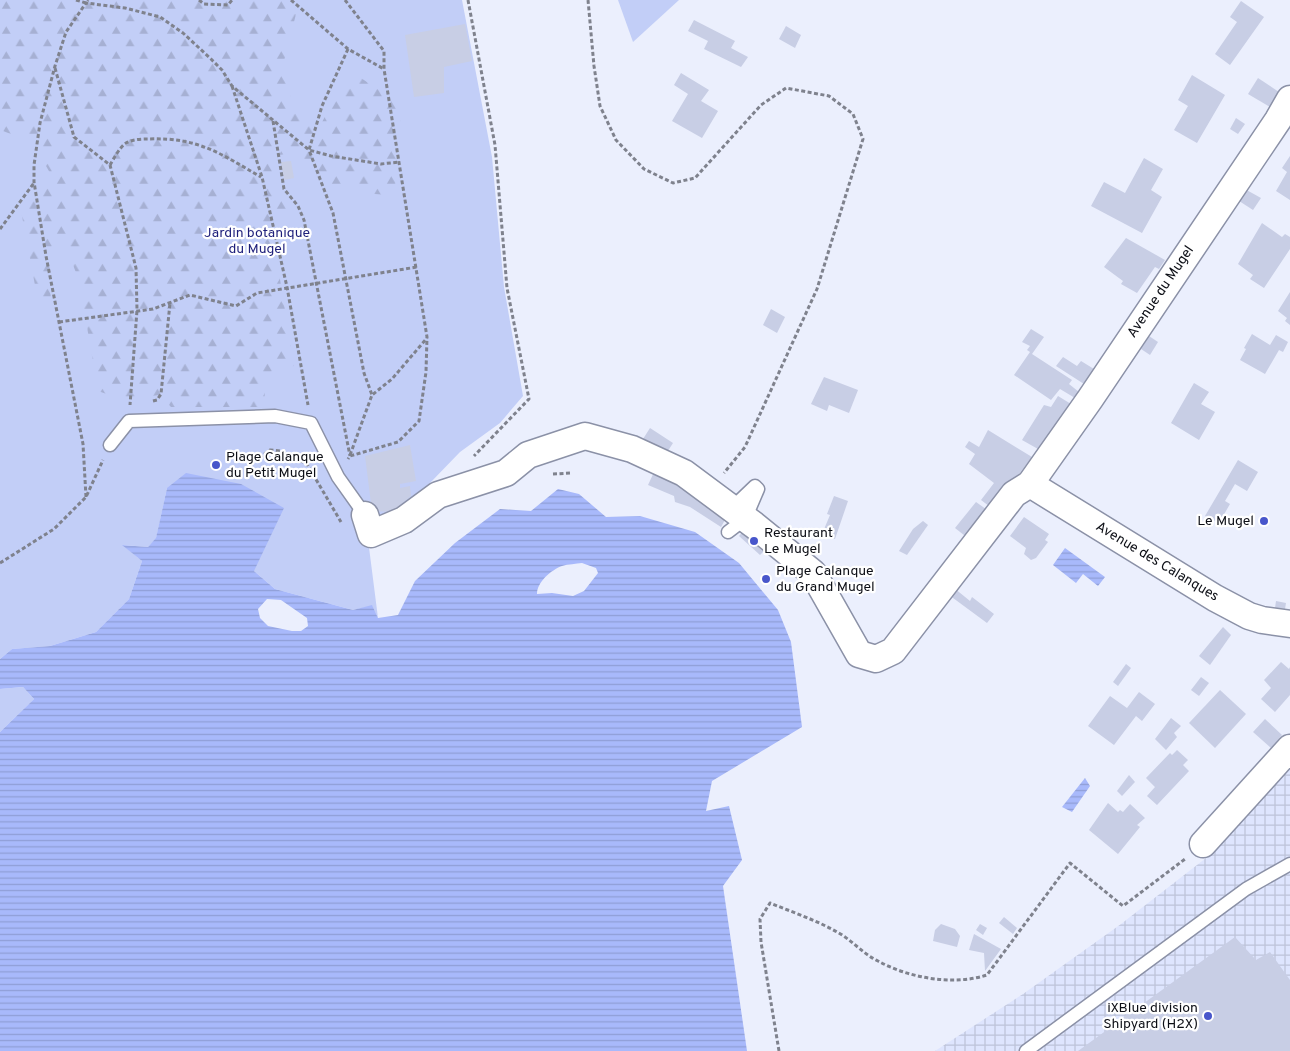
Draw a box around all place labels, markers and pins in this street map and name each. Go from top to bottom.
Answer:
place label: Plage Calanque du Petit Mugel [226,449,324,482]
marker: Plage Calanque du Petit Mugel [210,459,222,471]
place label: Le Mugel [1197,513,1254,530]
marker: Le Mugel [1258,515,1270,527]
place label: Restaurant Le Mugel [764,525,833,558]
marker: Restaurant Le Mugel [748,535,760,547]
place label: Plage Calanque du Grand Mugel [776,563,875,596]
marker: Plage Calanque du Grand Mugel [760,573,772,585]
place label: iXBlue division Shipyard (H2X) [1103,1000,1198,1033]
marker: iXBlue division Shipyard (H2X) [1202,1010,1214,1022]

